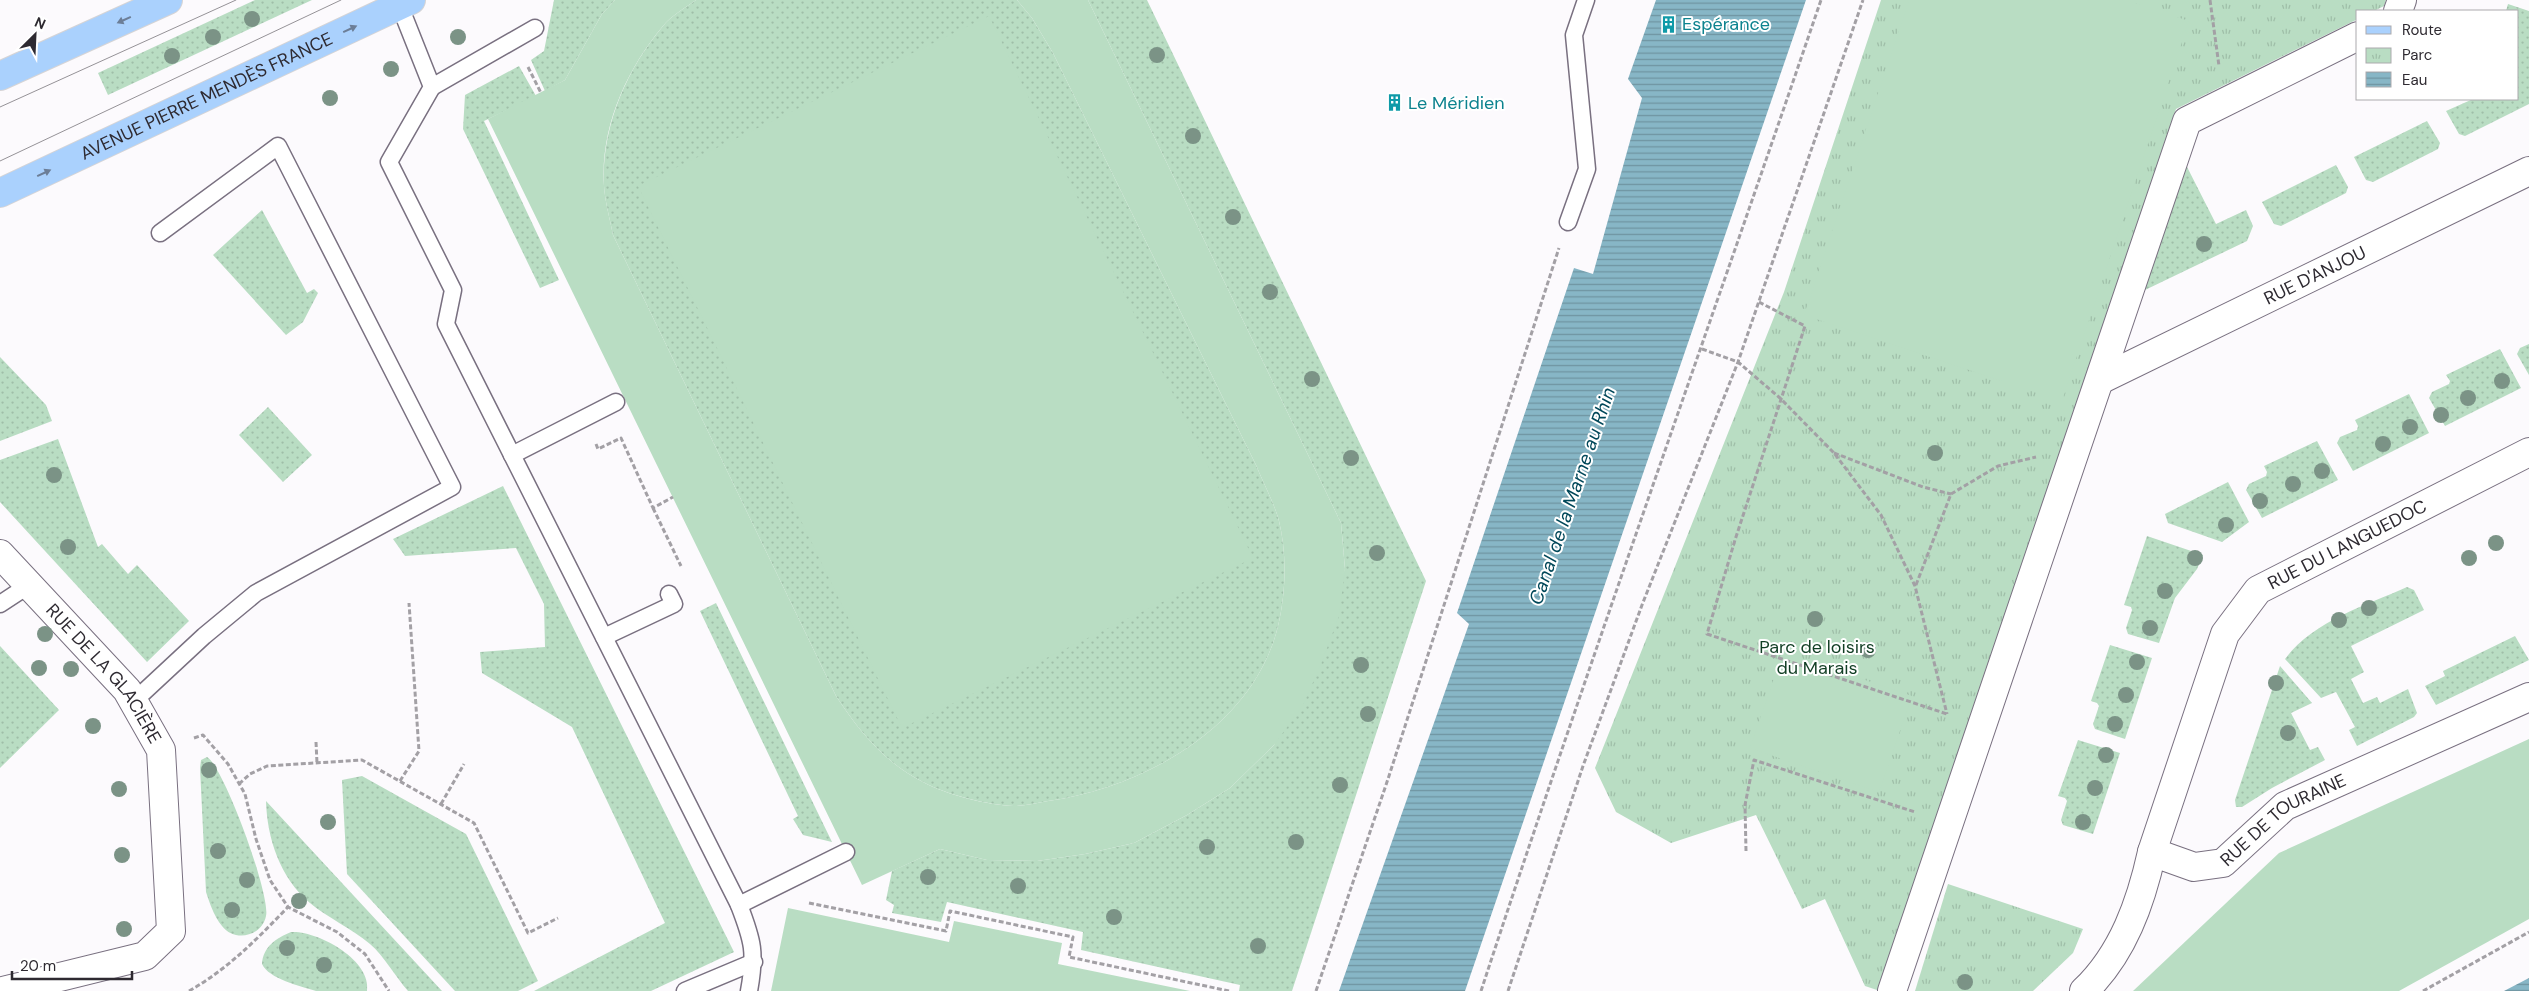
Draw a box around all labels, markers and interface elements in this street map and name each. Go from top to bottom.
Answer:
north arrow [10,10,60,60]
legend [2356,10,2519,100]
place label: Espérance [1682,12,1770,36]
text: N [32,13,49,33]
building icon: Espérance [1658,14,1678,34]
one-way arrow [117,16,131,24]
text: Route [2402,20,2442,40]
one-way arrow [342,25,357,33]
street label: AVENUE PIERRE MENDÈS FRANCE [76,27,337,166]
text: Parc [2402,45,2432,65]
text: Eau [2402,70,2427,90]
place label: Le Méridien [1408,91,1505,115]
building icon: Le Méridien [1384,93,1404,113]
one-way arrow [37,168,51,176]
street label: RUE D'ANJOU [2260,240,2370,310]
water label: Canal de la Marne au Rhin [1523,384,1621,608]
street label: RUE DU LANGUEDOC [2264,494,2431,595]
street label: RUE DE LA GLACIÈRE [40,599,167,748]
park label: Parc de loisirs du Marais [1759,635,1875,680]
street label: RUE DE TOURAINE [2215,768,2350,872]
scale bar [12,948,132,980]
text: 20 m [20,956,56,976]

